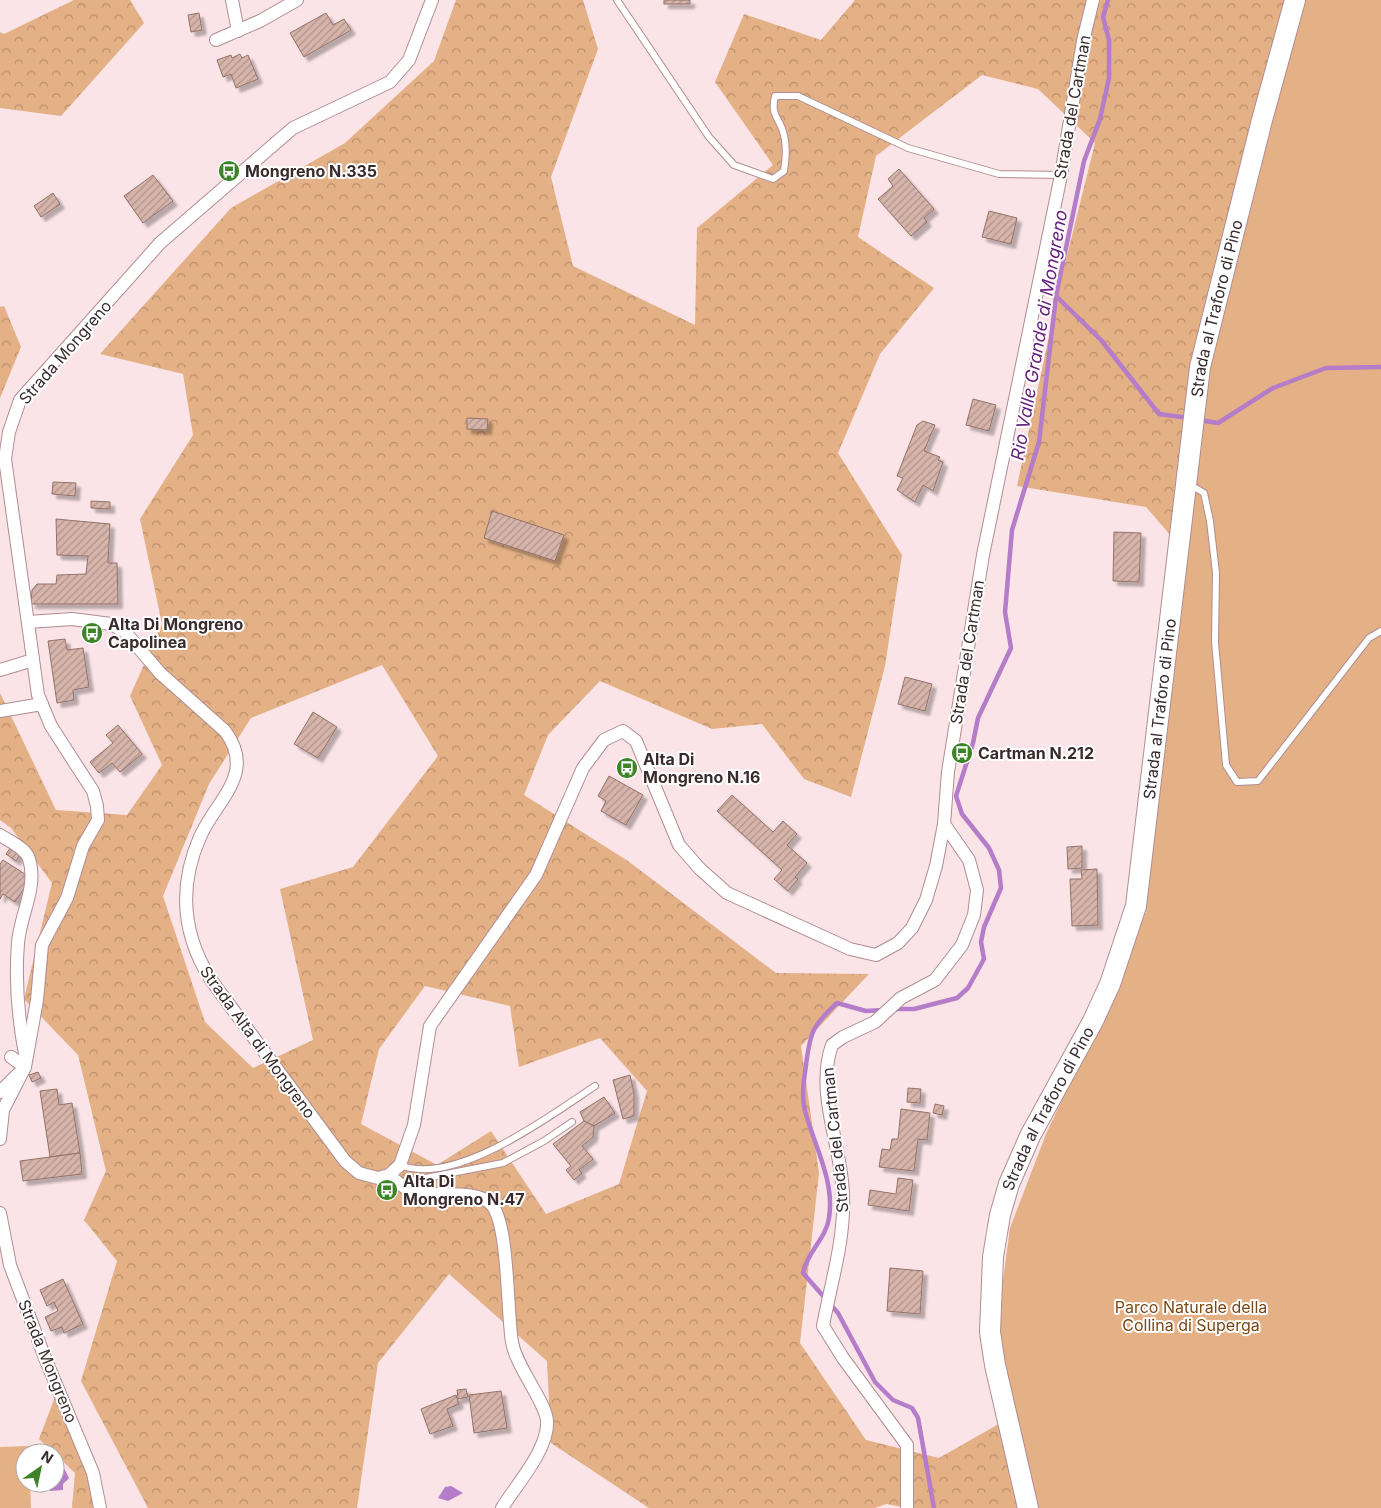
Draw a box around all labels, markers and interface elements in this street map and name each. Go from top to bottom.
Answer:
street label: Strada del Cartman [1049,33,1095,181]
bus stop icon: Mongreno N.335 [217,159,241,183]
place label: Mongreno N.335 [245,161,377,181]
water label: Rio Valle Grande di Mongreno [1007,208,1071,462]
street label: Strada al Traforo di Pino [1187,218,1247,398]
street label: Strada Mongreno [14,296,116,408]
street label: Strada del Cartman [946,578,988,726]
place label: Alta Di Mongreno Capolinea [108,614,244,652]
street label: Strada al Traforo di Pino [1139,617,1180,800]
bus stop icon: Alta Di Mongreno Capolinea [80,621,104,645]
bus stop icon: Cartman N.212 [950,741,974,765]
place label: Cartman N.212 [978,743,1094,763]
place label: Alta Di Mongreno N.16 [643,749,760,787]
bus stop icon: Alta Di Mongreno N.16 [615,756,639,780]
street label: Strada Alta di Mongreno [196,962,320,1122]
street label: Strada al Traforo di Pino [998,1023,1098,1193]
street label: Strada del Cartman [817,1066,853,1214]
place label: Alta Di Mongreno N.47 [403,1171,525,1209]
bus stop icon: Alta Di Mongreno N.47 [375,1178,399,1202]
street label: Strada Mongreno [14,1296,82,1426]
park label: Parco Naturale della Collina di Superga [1115,1297,1267,1335]
north arrow [15,1443,65,1493]
text: N [38,1447,56,1467]

